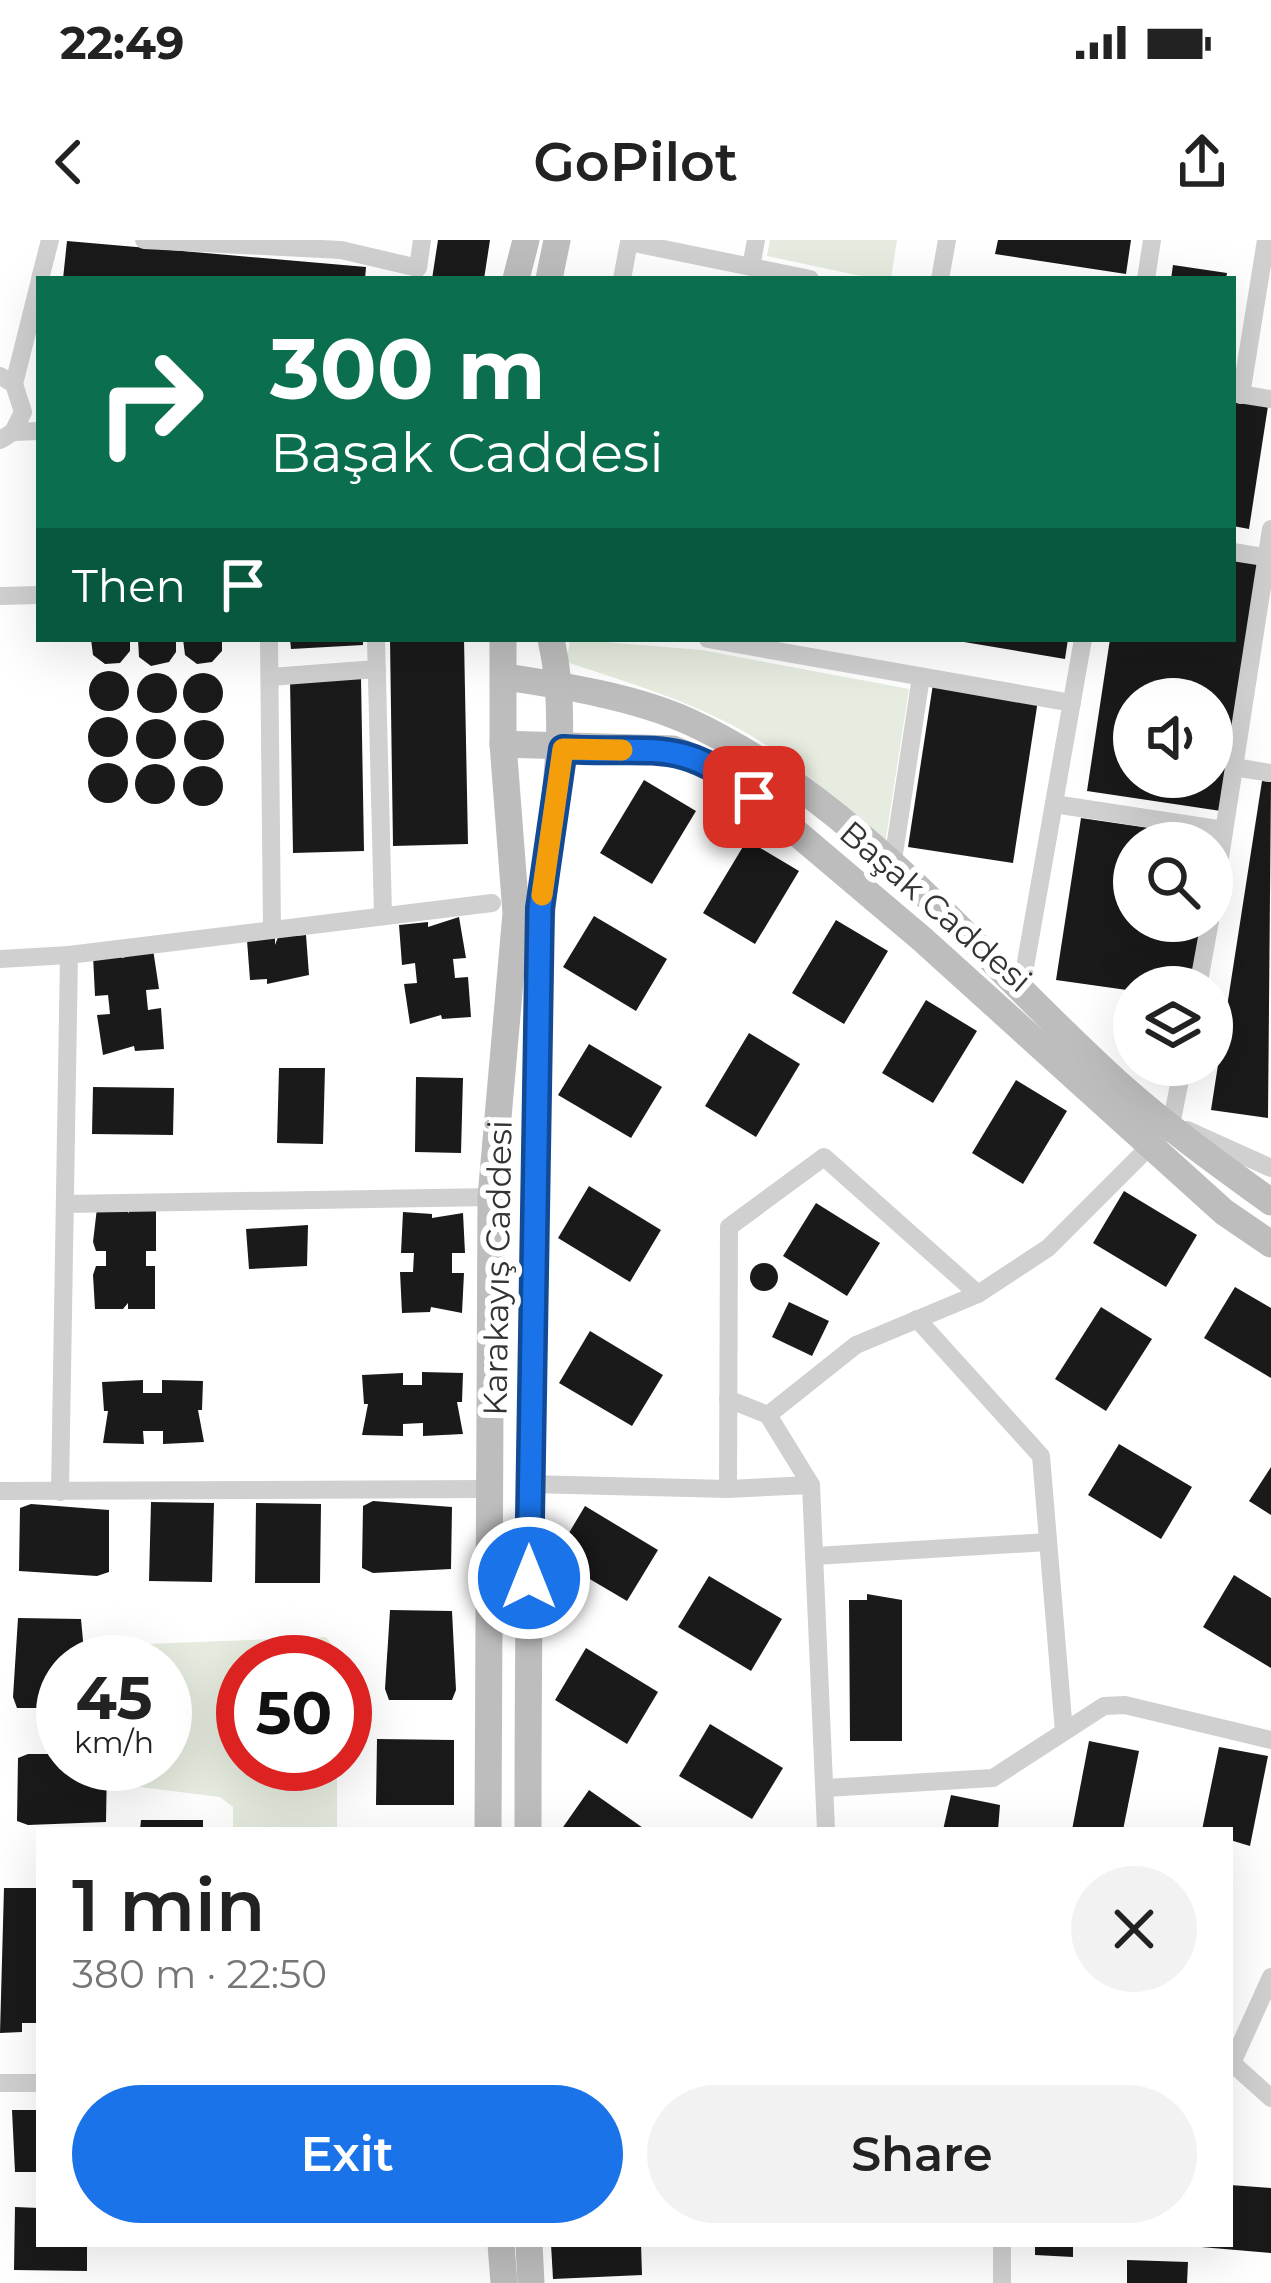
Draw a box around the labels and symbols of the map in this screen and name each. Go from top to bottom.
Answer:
pin [703,746,805,848]
street label: Başak Caddesi [832,812,1040,1000]
street label: Karakayış Caddesi [474,1120,520,1416]
position arrow [466,1515,592,1641]
speed limit sign: 50 [216,1635,372,1791]

